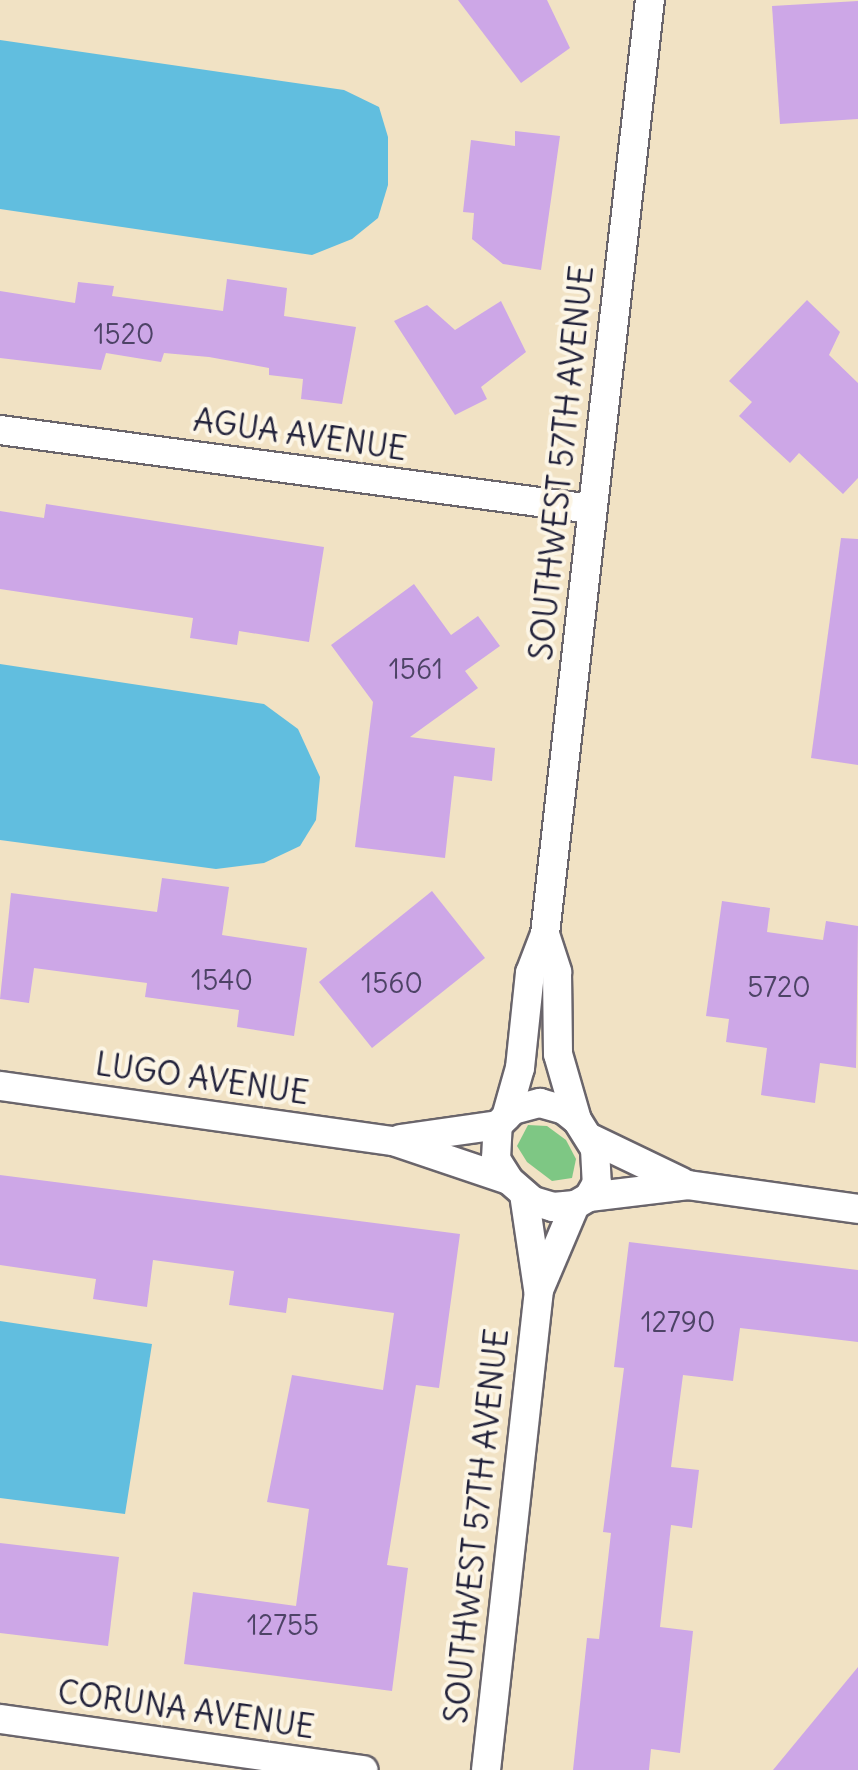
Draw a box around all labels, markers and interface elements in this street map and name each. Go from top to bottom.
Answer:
street label: SOUTHWEST 57TH AVENUE [522,264,602,662]
house number: 1520 [94,317,154,351]
street label: AGUA AVENUE [191,401,409,469]
house number: 1561 [389,652,443,686]
house number: 1540 [191,963,253,997]
house number: 1560 [361,966,423,1000]
house number: 5720 [747,970,811,1004]
street label: LUGO AVENUE [93,1045,311,1113]
house number: 12790 [641,1305,715,1339]
street label: SOUTHWEST 57TH AVENUE [437,1327,517,1725]
house number: 12755 [247,1608,319,1642]
street label: CORUNA AVENUE [55,1673,317,1747]

